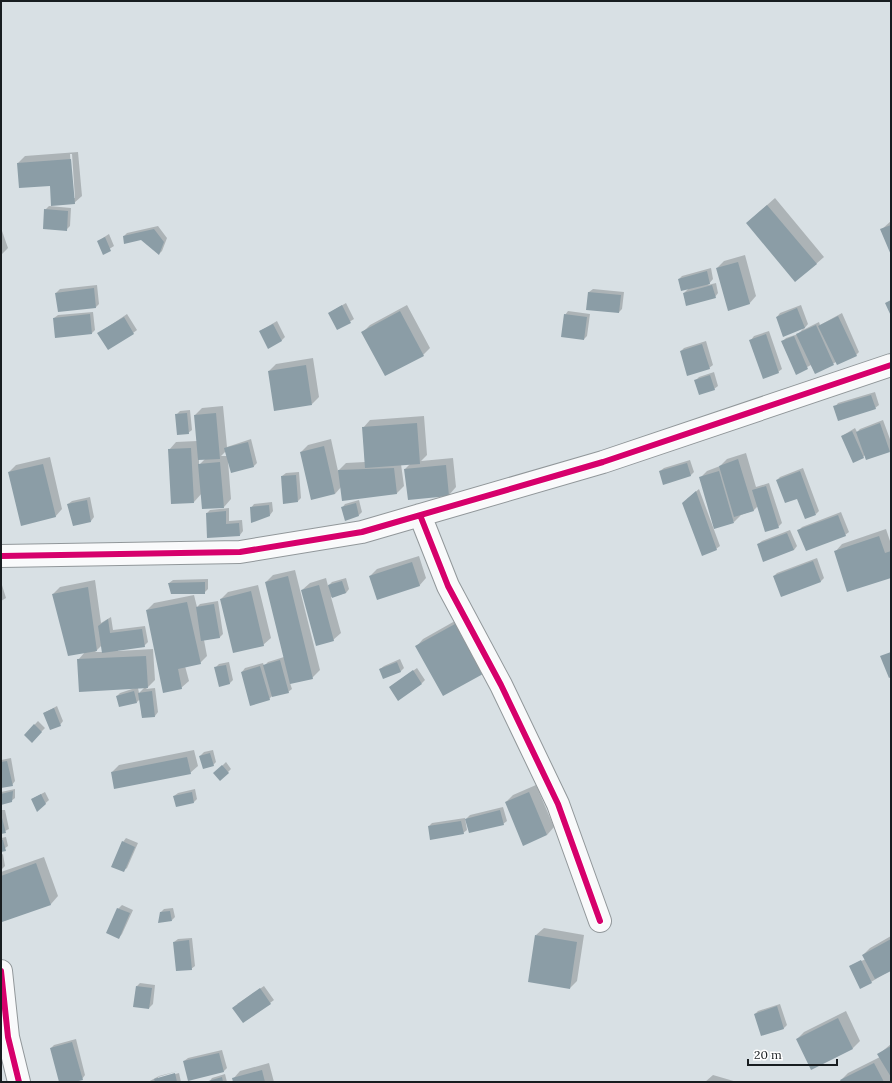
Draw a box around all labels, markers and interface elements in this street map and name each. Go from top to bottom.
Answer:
scale bar [748,1041,837,1067]
text: 20 m [754,1047,782,1062]

